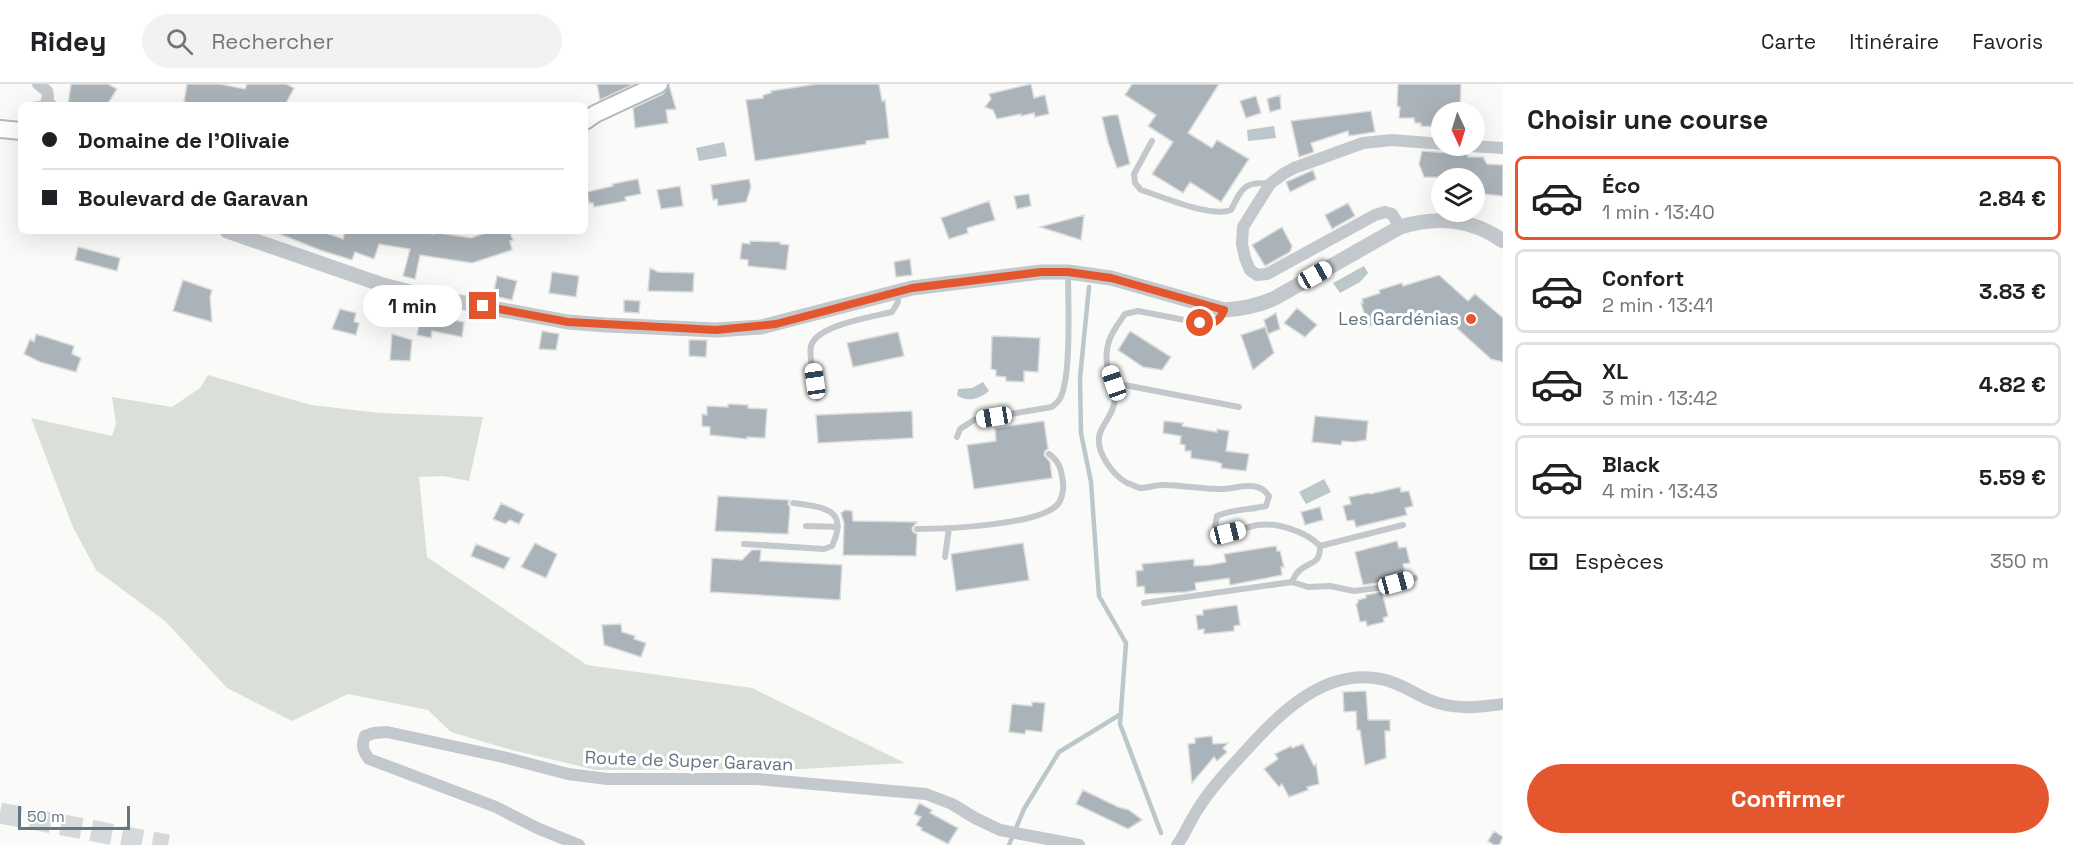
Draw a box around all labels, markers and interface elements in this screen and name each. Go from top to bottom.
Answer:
search box [142,14,562,68]
text: Ridey [30,23,106,59]
icon: search [163,25,196,58]
text: Rechercher [211,27,334,55]
text: Carte [1761,28,1816,55]
text: Itinéraire [1849,28,1939,55]
text: Favoris [1972,28,2043,55]
north arrow [1431,102,1485,156]
map controls [1431,102,1485,222]
text: Choisir une course [1527,102,1768,137]
text: Domaine de l'Olivaie [78,126,290,154]
button: layers [1431,168,1485,222]
icon: car [1530,171,1584,225]
text: Éco [1602,171,1641,199]
text: Boulevard de Garavan [78,184,309,212]
text: 2.84 € [1979,184,2046,212]
text: 1 min · 13:40 [1602,199,1715,225]
car [1295,258,1335,292]
icon: car [1530,264,1584,318]
text: Confort [1602,264,1684,292]
text: 3.83 € [1979,277,2046,305]
callout: 1 min [363,285,462,327]
route end [469,292,496,319]
text: 2 min · 13:41 [1602,292,1713,318]
text: 1 min [388,293,437,319]
place label: Les Gardénias [1338,307,1459,330]
route start [1186,309,1213,336]
marker: Les Gardénias [1464,312,1478,326]
icon: car [1530,357,1584,411]
text: XL [1602,357,1628,385]
car [804,362,826,400]
car [1100,363,1128,403]
text: 4.82 € [1979,370,2046,398]
text: 3 min · 13:42 [1602,385,1718,411]
car [975,405,1013,429]
icon: car [1530,450,1584,504]
text: Black [1602,450,1660,478]
text: 5.59 € [1979,463,2046,491]
text: 4 min · 13:43 [1602,478,1718,504]
car [1208,520,1248,546]
icon: cash [1527,545,1560,578]
text: Espèces [1575,547,1664,575]
text: 350 m [1990,548,2049,574]
car [1376,570,1416,596]
street label: Route de Super Garavan [584,745,794,776]
button: Confirmer [1527,764,2049,833]
scale bar [18,803,130,830]
text: 50 m [27,806,65,827]

